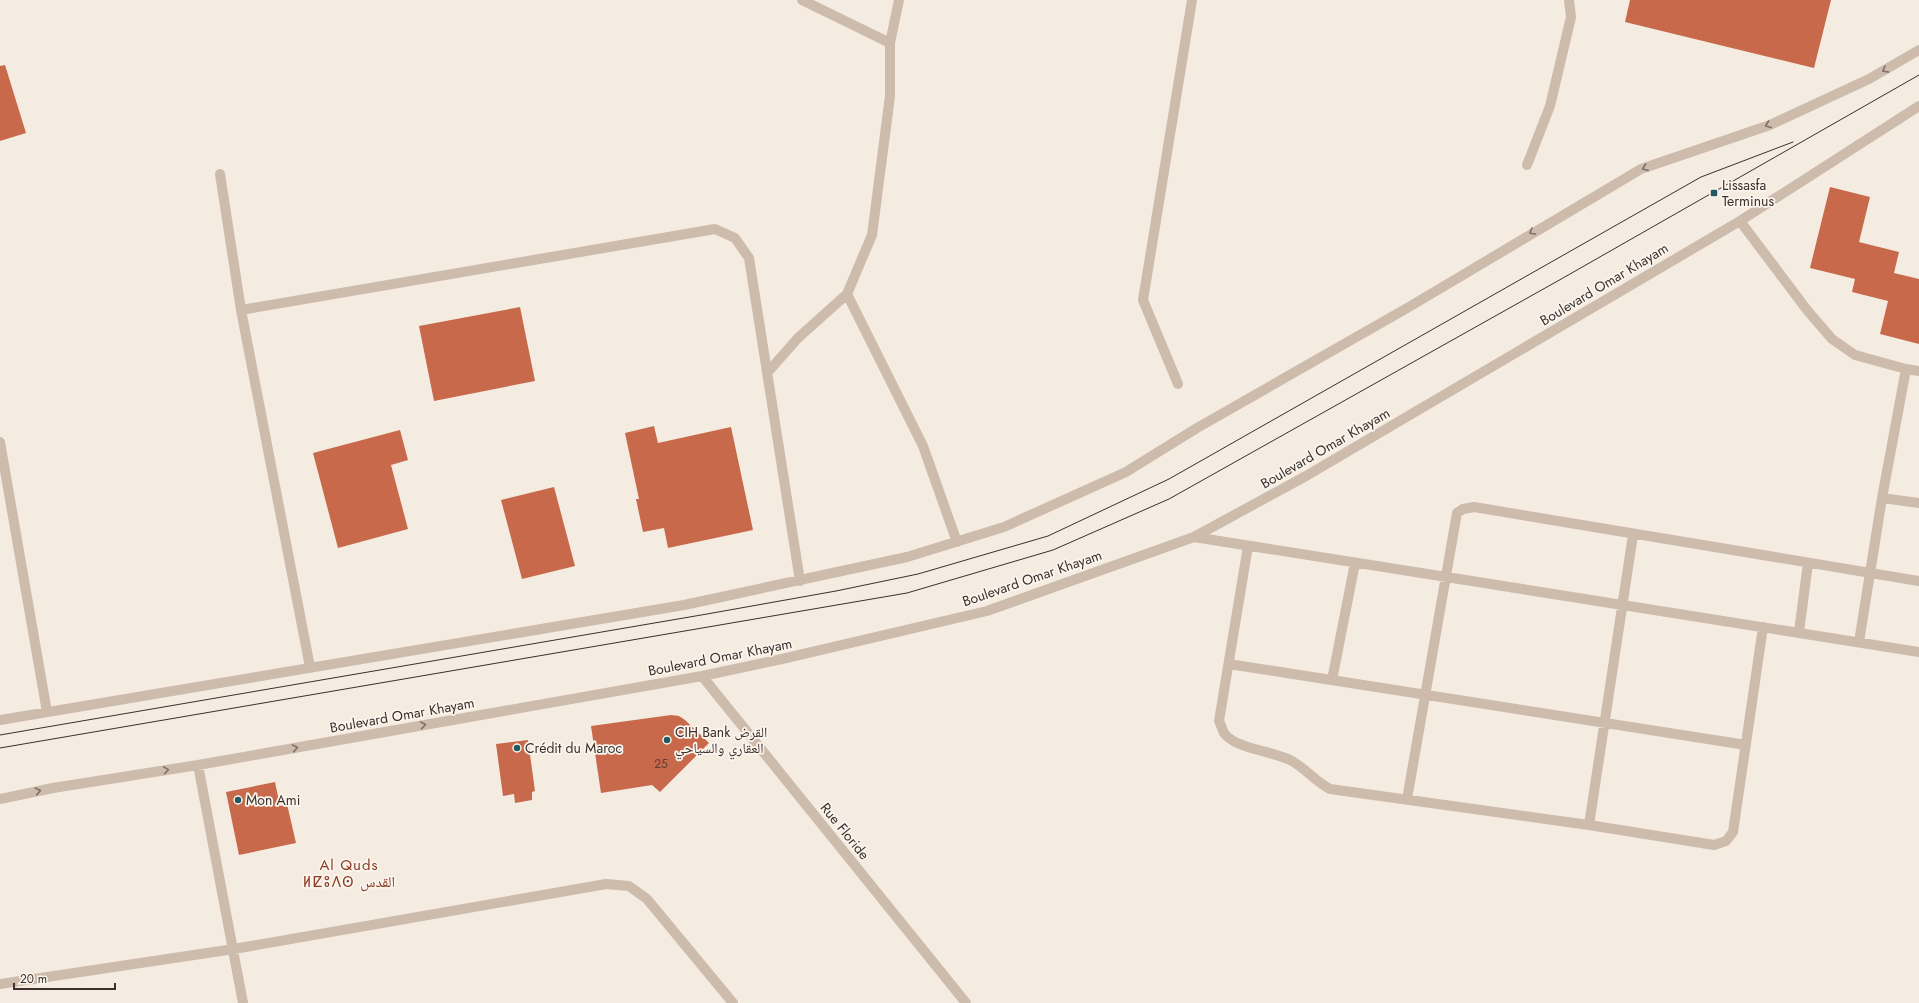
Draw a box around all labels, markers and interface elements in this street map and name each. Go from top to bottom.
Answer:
one-way arrow [1882,65,1889,72]
one-way arrow [1764,121,1771,129]
one-way arrow [1642,163,1649,171]
place label: Lissasfa Terminus [1722,175,1774,211]
marker: Lissasfa Terminus [1709,188,1719,198]
one-way arrow [1529,228,1536,235]
street label: Boulevard Omar Khayam [1536,238,1672,330]
street label: Boulevard Omar Khayam [1257,403,1393,493]
street label: Boulevard Omar Khayam [960,545,1104,611]
street label: Boulevard Omar Khayam [646,633,794,681]
street label: Boulevard Omar Khayam [328,692,476,738]
one-way arrow [419,721,426,730]
place label: CIH Bank القرض العقاري والسياحي [675,722,767,760]
marker: CIH Bank القرض العقاري والسياحي [662,735,672,745]
place label: Crédit du Maroc [525,738,622,758]
marker: Crédit du Maroc [512,743,522,753]
one-way arrow [291,744,298,753]
house number: 25 [654,755,668,773]
one-way arrow [163,766,170,775]
one-way arrow [35,787,41,796]
place label: Mon Ami [246,790,300,810]
marker: Mon Ami [233,795,243,805]
street label: Rue Floride [816,798,874,864]
district label: Al Quds ⵍⵇⵓⴷⵙ القدس [303,854,395,893]
scale bar [14,965,115,991]
text: 20 m [20,970,47,988]

